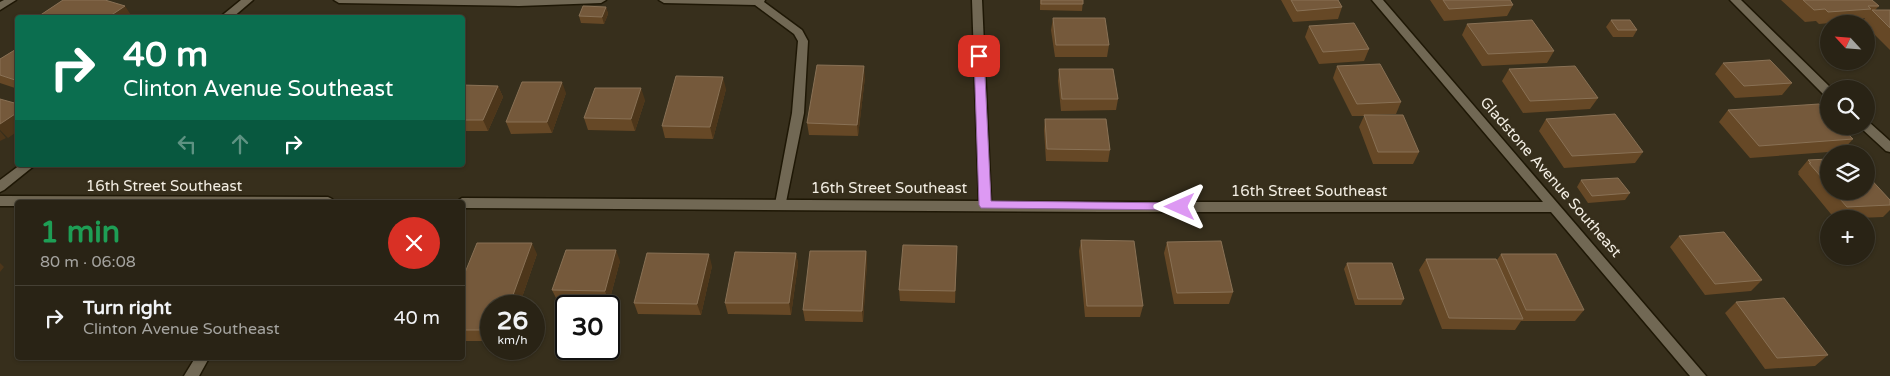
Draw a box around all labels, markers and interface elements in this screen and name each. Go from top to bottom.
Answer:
north arrow [1820,15,1875,70]
map controls [1820,15,1875,265]
text: 40 m [123,34,208,76]
icon: right [40,35,105,100]
pin [958,35,1000,77]
icon: arrive [965,42,993,70]
text: Clinton Avenue Southeast [123,76,393,102]
button: search [1820,80,1875,135]
street label: Gladstone Avenue Southeast [1477,93,1626,261]
icon: left [173,130,201,158]
icon: ahead [226,130,254,158]
icon: right [279,130,307,158]
button: layers [1820,145,1875,200]
street label: 16th Street Southeast [86,177,243,195]
street label: 16th Street Southeast [811,179,968,197]
position arrow [1153,180,1205,232]
street label: 16th Street Southeast [1231,182,1388,200]
button: + [1820,210,1875,265]
text: 1 min [40,214,120,251]
button: close [388,217,440,269]
text: 80 m · 06:08 [40,252,136,272]
speed limit sign: 30 [555,295,620,360]
text: Turn right [83,297,171,319]
icon: right [40,304,68,332]
text: 26 [497,306,528,336]
text: 40 m [394,307,440,329]
text: Clinton Avenue Southeast [83,319,280,339]
text: km/h [497,333,528,347]

